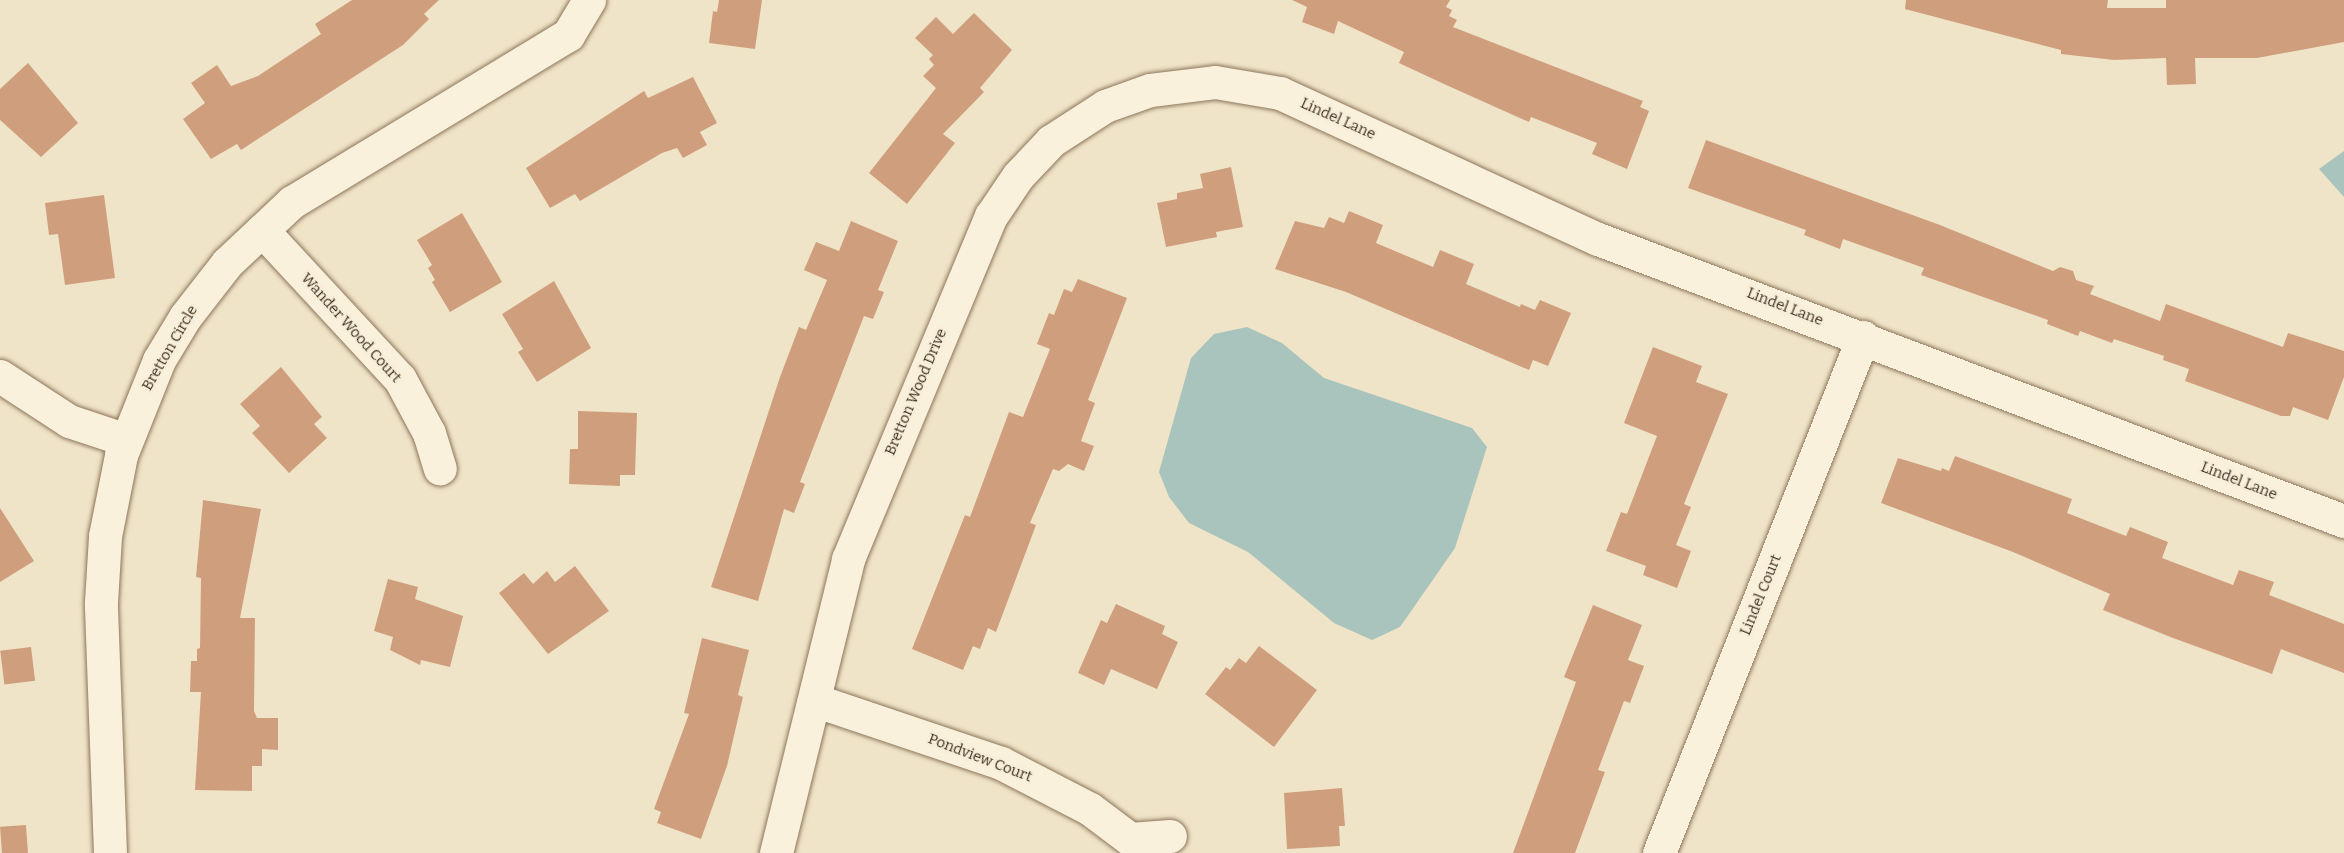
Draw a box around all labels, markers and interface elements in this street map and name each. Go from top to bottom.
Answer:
street label: Lindel Lane [1298,94,1378,144]
street label: Wander Wood Court [297,270,405,386]
street label: Lindel Lane [1744,284,1826,330]
street label: Bretton Circle [138,302,202,394]
street label: Bretton Wood Drive [881,326,951,458]
street label: Lindel Lane [2198,458,2280,504]
street label: Lindel Court [1737,552,1785,638]
street label: Pondview Court [925,730,1035,786]

